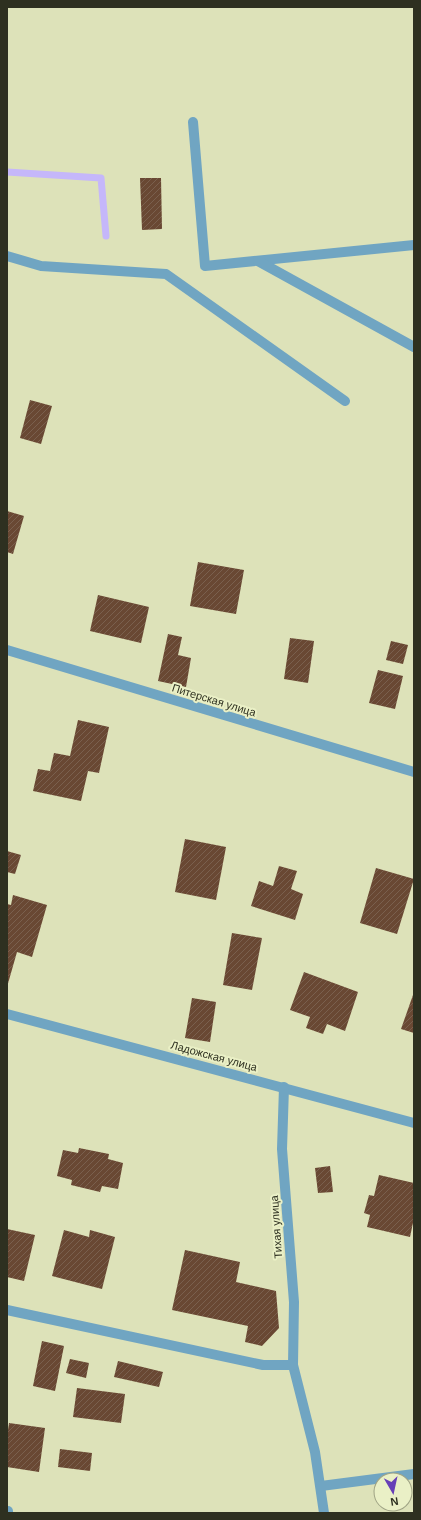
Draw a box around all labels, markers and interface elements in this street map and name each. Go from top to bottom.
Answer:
street label: Питерская улица [171,682,258,719]
street label: Ладожская улица [169,1039,259,1074]
street label: Тихая улица [268,1194,284,1259]
north arrow [373,1472,413,1512]
text: N [390,1495,399,1508]

